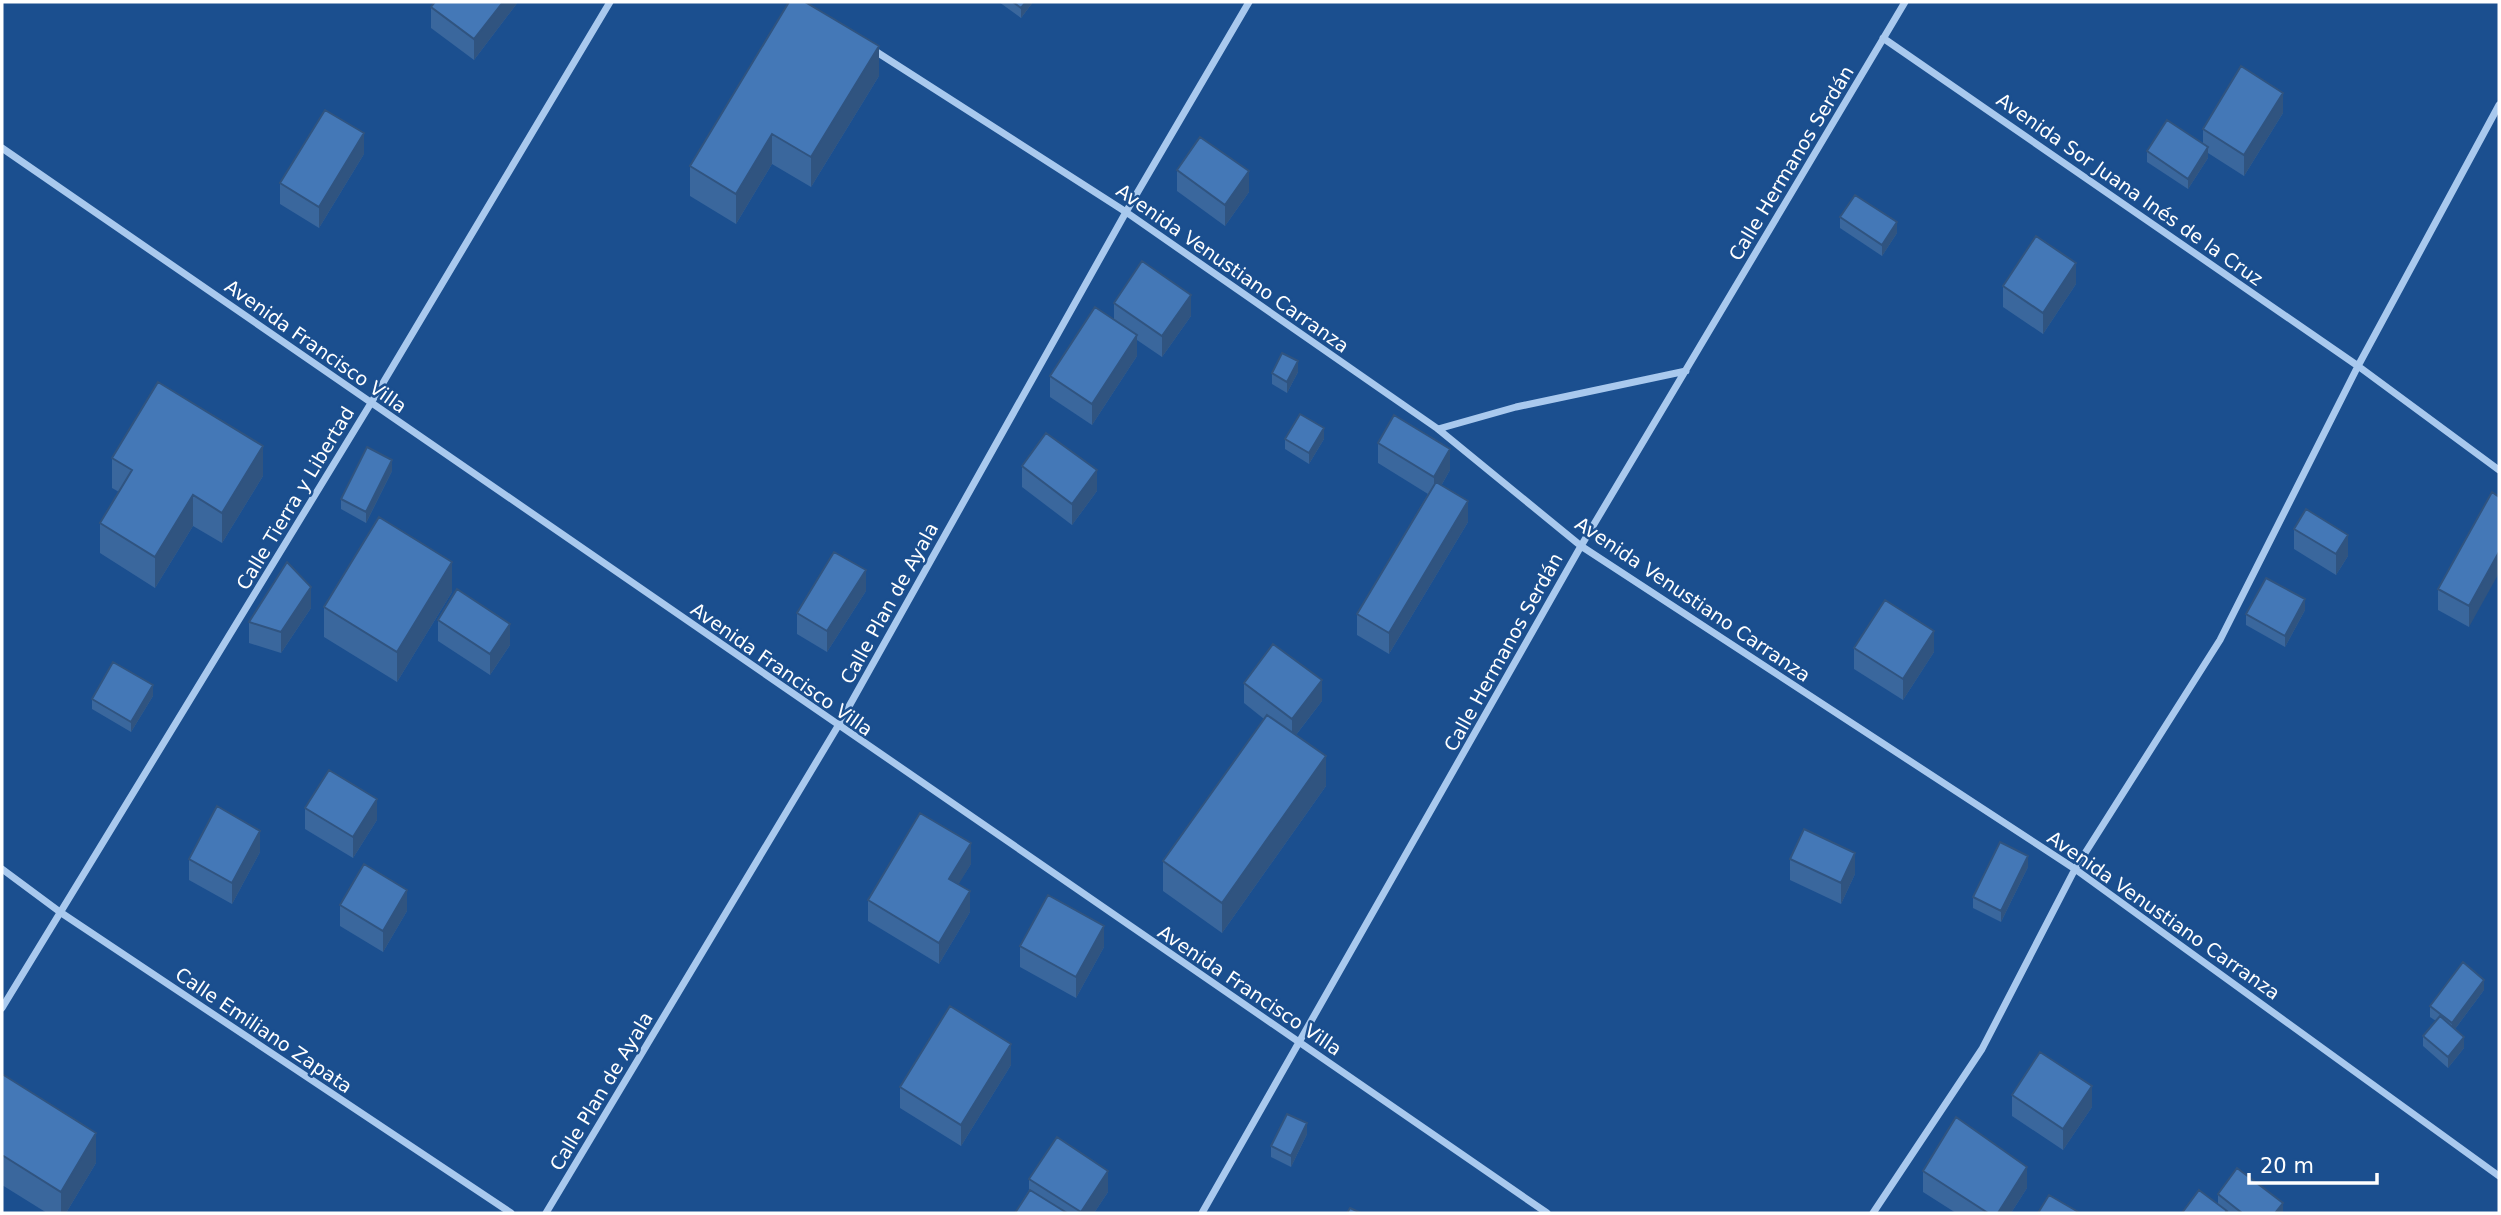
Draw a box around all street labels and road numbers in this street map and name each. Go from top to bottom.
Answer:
street label: Calle Hermanos Serdán [1724,62,1858,264]
street label: Avenida Sor Juana Inés de la Cruz [1993,88,2267,290]
street label: Avenida Venustiano Carranza [1113,179,1353,357]
street label: Avenida Francisco Villa [221,275,411,417]
street label: Calle Tierra y Libertad [231,402,359,594]
street label: Avenida Venustiano Carranza [1571,512,1815,686]
street label: Calle Plan de Ayala [836,519,942,687]
street label: Calle Hermanos Serdán [1439,549,1567,755]
street label: Avenida Francisco Villa [687,598,877,740]
street label: Avenida Venustiano Carranza [2044,826,2284,1004]
street label: Avenida Francisco Villa [1154,920,1346,1060]
street label: Calle Emiliano Zapata [171,963,357,1097]
street label: Calle Plan de Ayala [545,1008,657,1174]

